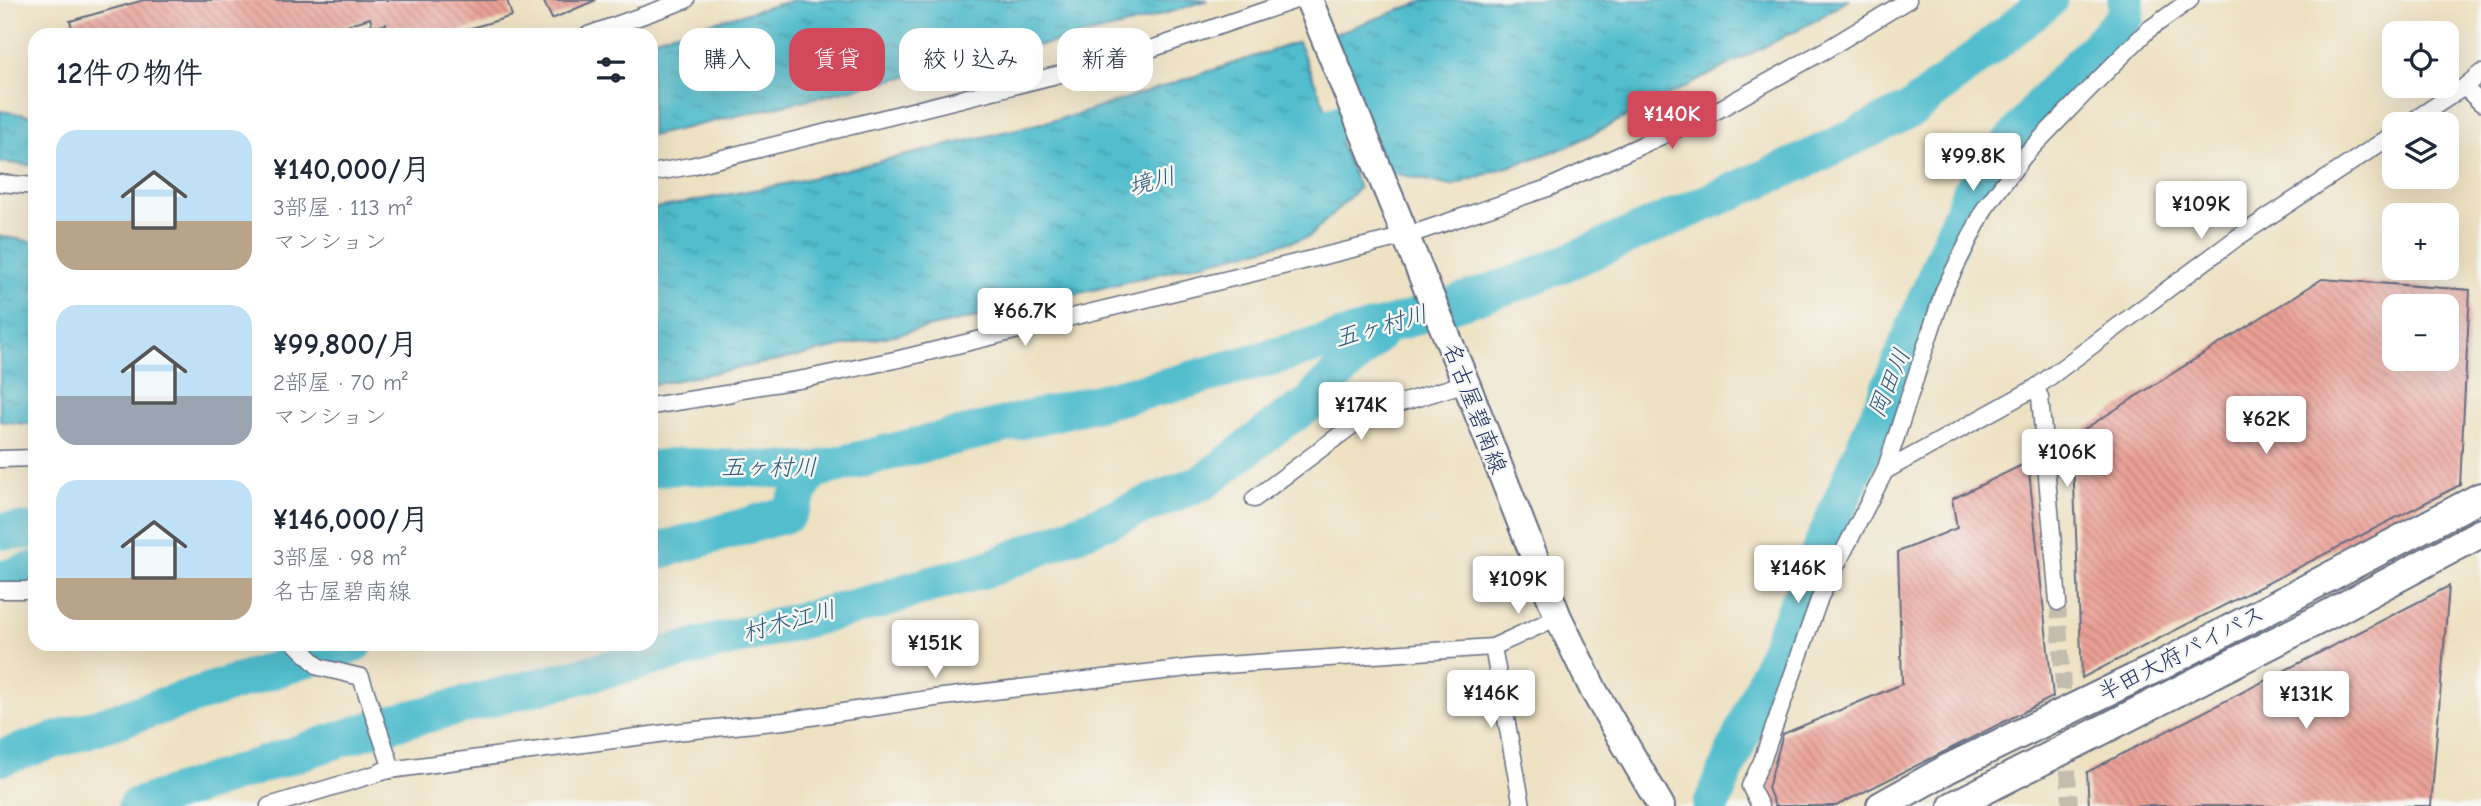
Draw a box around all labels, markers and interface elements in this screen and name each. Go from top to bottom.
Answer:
map controls [2382,21,2459,371]
button: locate [2382,21,2459,98]
chip: 購入 [679,28,775,91]
chip: 賃貸 [789,28,885,91]
chip: 絞り込み [899,28,1043,91]
chip: 新着 [1057,28,1153,91]
icon: filters [592,51,630,89]
text: 12件の物件 [56,56,203,91]
pin: ¥140K [1623,92,1721,151]
text: ¥140K [1643,100,1701,127]
button: layers [2382,112,2459,189]
pin: ¥99.8K [1916,134,2030,193]
text: ¥99.8K [1941,142,2005,169]
text: ¥140,000/月 [273,152,431,187]
icon: home [112,158,196,242]
water label: 境川 [1125,161,1179,201]
pin: ¥109K [2152,182,2250,241]
text: ¥109K [2172,190,2230,217]
text: 3部屋 · 113 m² [273,194,412,221]
button: + [2382,203,2459,280]
text: マンション [273,228,387,255]
pin: ¥66.7K [968,288,1082,348]
button: − [2382,294,2459,371]
text: ¥66.7K [994,297,1056,324]
water label: 五ヶ村川 [1331,299,1431,353]
text: ¥99,800/月 [273,327,418,362]
icon: home [112,333,196,417]
street label: 名古屋碧南線 [1438,339,1512,477]
water label: 岡田川 [1862,344,1916,422]
text: 2部屋 · 70 m² [273,369,408,396]
pin: ¥174K [1312,382,1410,442]
text: ¥174K [1335,391,1387,418]
pin: ¥62K [2225,396,2307,456]
text: マンション [273,403,387,430]
text: ¥62K [2242,405,2290,432]
pin: ¥106K [2018,430,2116,489]
text: ¥106K [2038,438,2096,465]
water label: 五ヶ村川 [721,453,817,481]
text: ¥146,000/月 [273,502,429,537]
icon: home [112,508,196,592]
text: 3部屋 · 98 m² [273,544,407,571]
pin: ¥146K [1749,546,1847,605]
text: ¥146K [1770,554,1826,581]
pin: ¥109K [1469,556,1567,616]
text: ¥109K [1489,565,1547,592]
text: 名古屋碧南線 [273,578,411,605]
water label: 村木江川 [739,595,839,647]
street label: 半田大府パイパス [2093,599,2269,707]
pin: ¥151K [886,620,984,680]
text: ¥151K [908,629,962,656]
pin: ¥146K [1442,670,1540,730]
pin: ¥131K [2257,672,2355,731]
text: ¥146K [1463,679,1519,706]
text: ¥131K [2279,680,2333,707]

